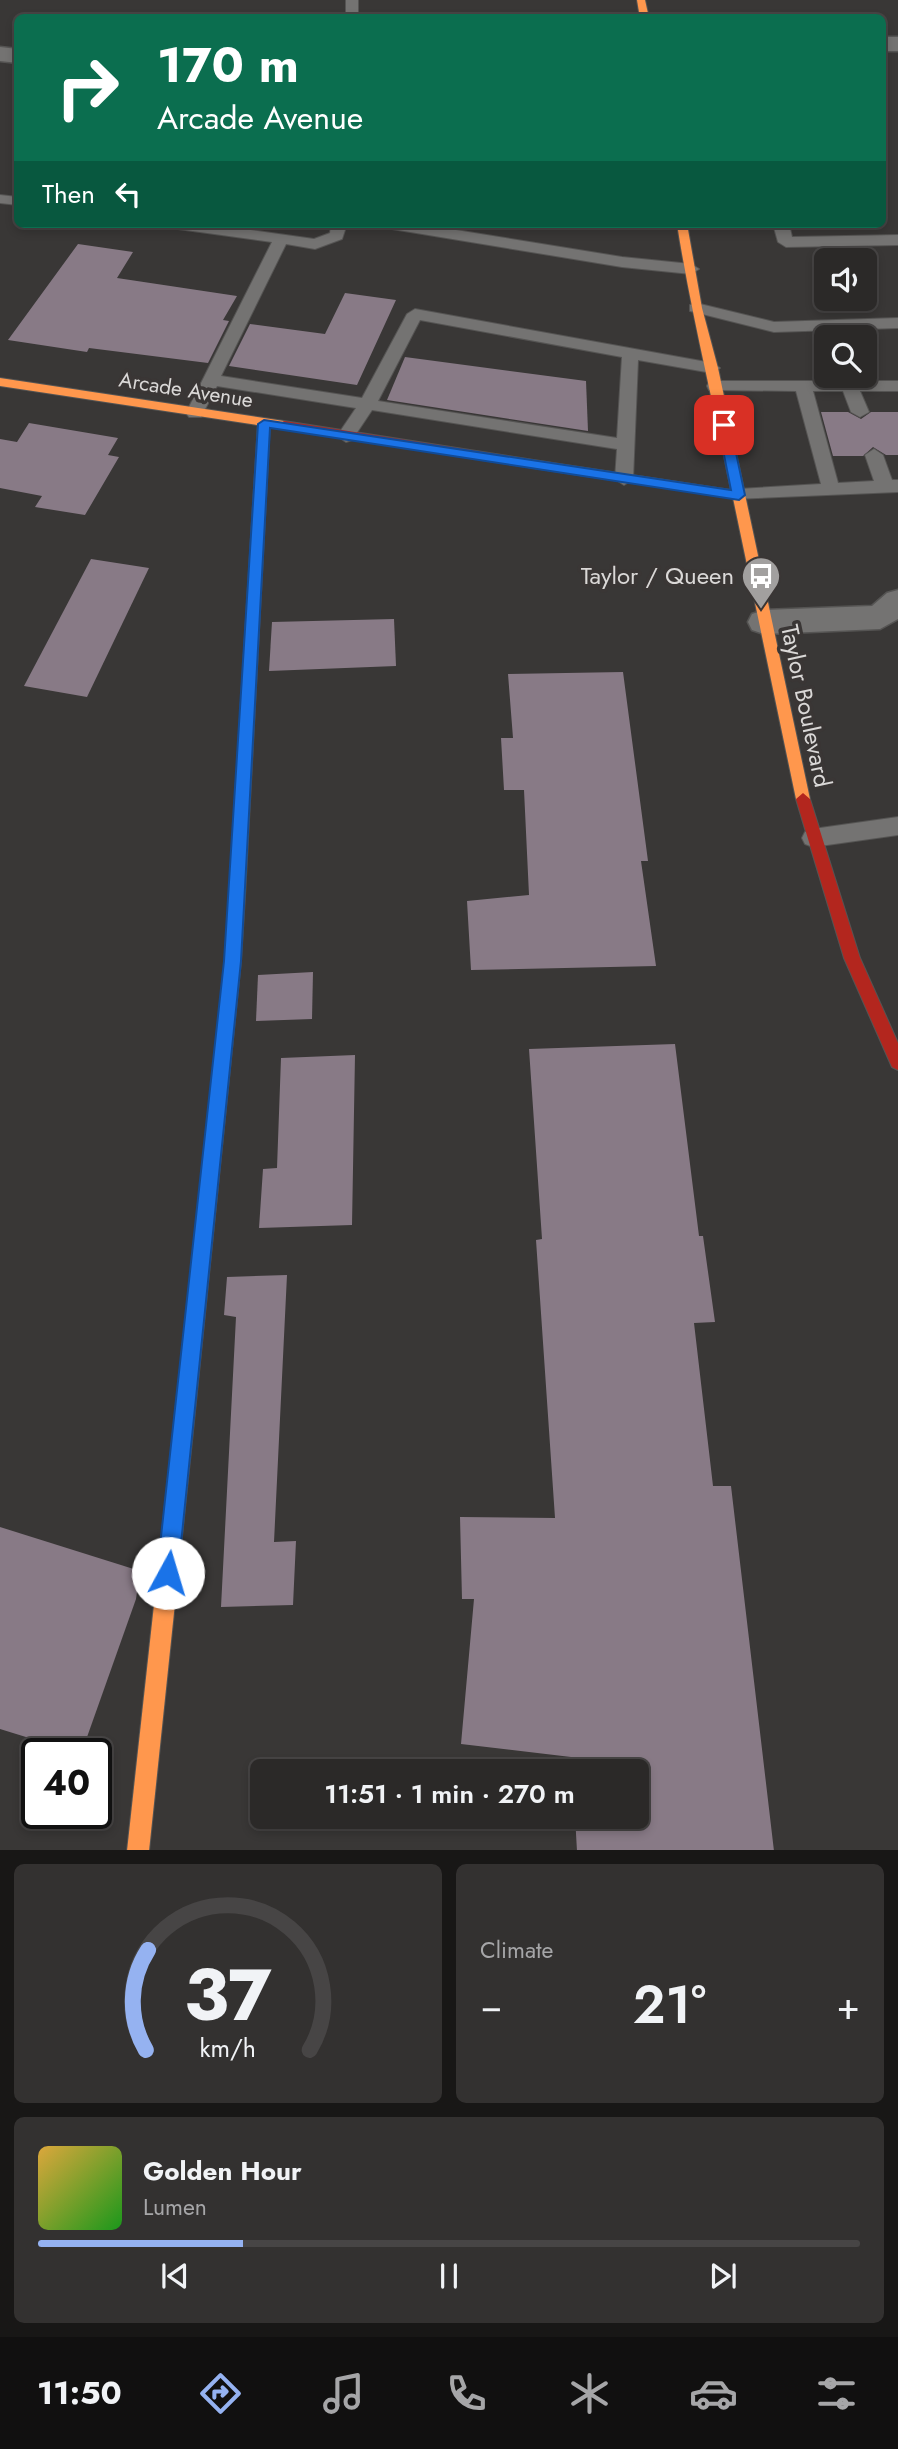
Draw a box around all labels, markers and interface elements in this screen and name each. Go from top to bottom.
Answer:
text: 170 m [157,30,299,100]
icon: right [42,42,133,133]
text: Arcade Avenue [157,95,363,141]
text: Then [42,175,95,213]
icon: left [109,175,147,213]
map controls [814,248,877,388]
button: sound [814,248,877,311]
button: search [814,325,877,388]
street label: Arcade Avenue [117,365,255,415]
pin [694,395,754,455]
icon: arrive [705,406,743,444]
bus stop icon: Taylor / Queen [740,555,782,610]
place label: Taylor / Queen [581,558,734,593]
street label: Taylor Boulevard [772,621,841,790]
position arrow [131,1536,205,1610]
speed limit sign: 40 [21,1738,112,1829]
text: 11:51 · 1 min · 270 m [324,1775,575,1813]
text: Climate [480,1933,553,1967]
text: 37 [184,1942,272,2047]
text: 21° [633,1967,706,2043]
text: − [480,1978,502,2033]
text: + [837,1978,860,2033]
text: km/h [200,2029,256,2065]
text: Golden Hour [143,2152,302,2190]
text: Lumen [143,2190,207,2224]
icon: previous [156,2257,194,2295]
icon: pause [430,2257,468,2295]
icon: next [704,2257,742,2295]
icon: directions [196,2369,245,2418]
icon: music [319,2369,368,2418]
icon: phone [442,2369,491,2418]
icon: climate [565,2369,614,2418]
icon: car [689,2369,738,2418]
icon: filters [812,2369,861,2418]
text: 11:50 [37,2370,122,2416]

